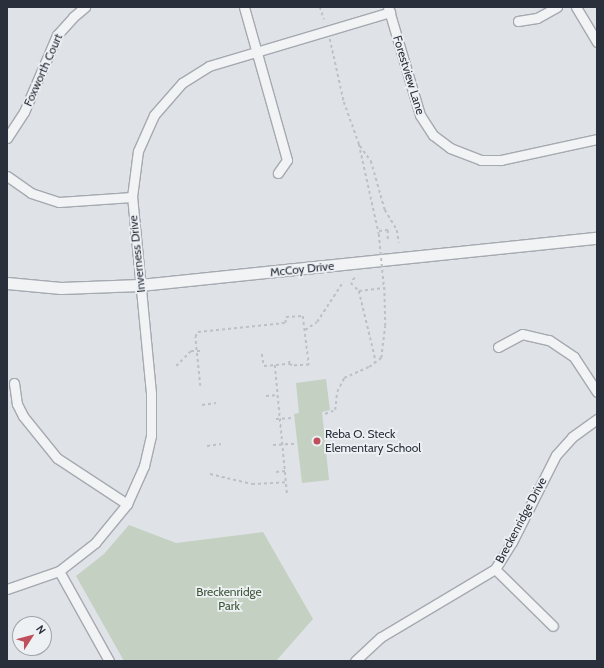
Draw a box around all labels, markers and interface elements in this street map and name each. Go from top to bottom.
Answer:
street label: Foxworth Court [21,31,65,109]
street label: Forestview Lane [390,34,428,116]
street label: Inverness Drive [126,215,148,293]
street label: McCoy Drive [269,258,335,280]
place label: Reba O. Steck Elementary School [325,427,421,455]
marker: Reba O. Steck Elementary School [312,436,322,446]
street label: Breckenridge Drive [492,475,550,565]
park label: Breckenridge Park [196,585,262,613]
north arrow [12,616,52,656]
text: N [33,622,49,637]

